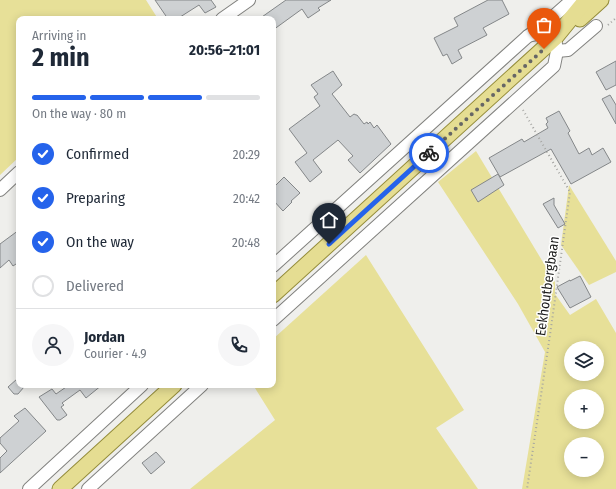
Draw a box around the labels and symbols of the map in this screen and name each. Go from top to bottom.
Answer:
pin [527,8,561,49]
courier [409,133,449,173]
pin [312,203,346,244]
street label: Eekhoutbergbaan [532,235,563,337]

